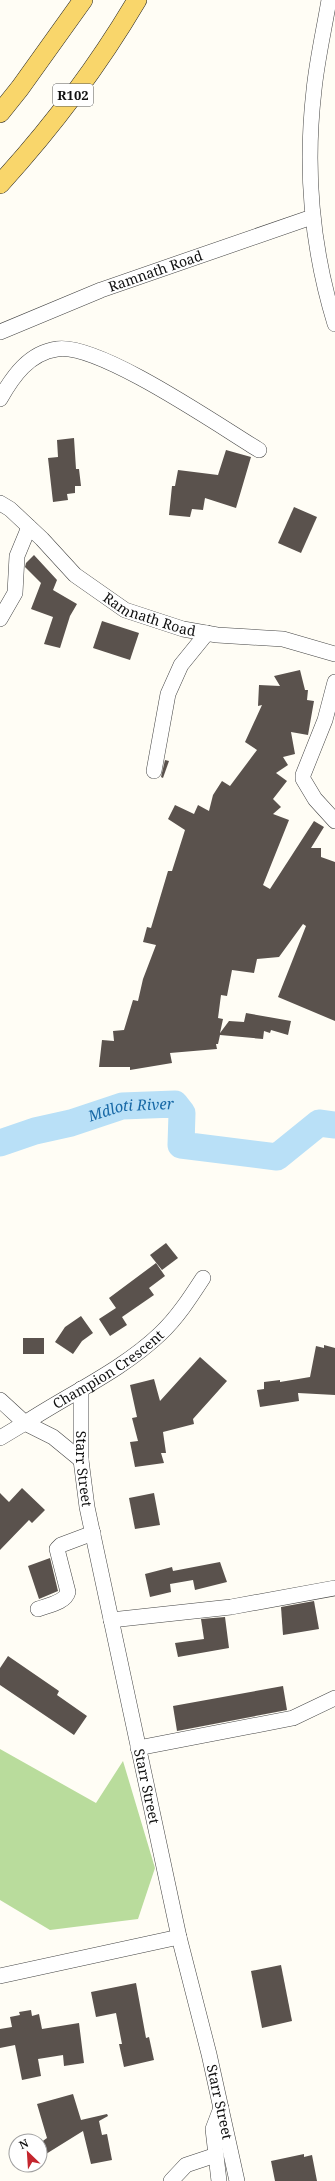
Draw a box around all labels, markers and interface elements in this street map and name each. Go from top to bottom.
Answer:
road number: R102 [53,84,93,106]
street label: Ramnath Road [106,245,205,296]
street label: Ramnath Road [100,588,198,640]
water label: Mdloti River [84,1093,175,1126]
street label: Champion Crescent [49,1325,168,1413]
street label: Starr Street [72,1431,97,1508]
street label: Starr Street [130,1747,165,1826]
street label: Starr Street [203,2062,238,2141]
north arrow [8,2133,48,2173]
text: N [16,2135,31,2152]

